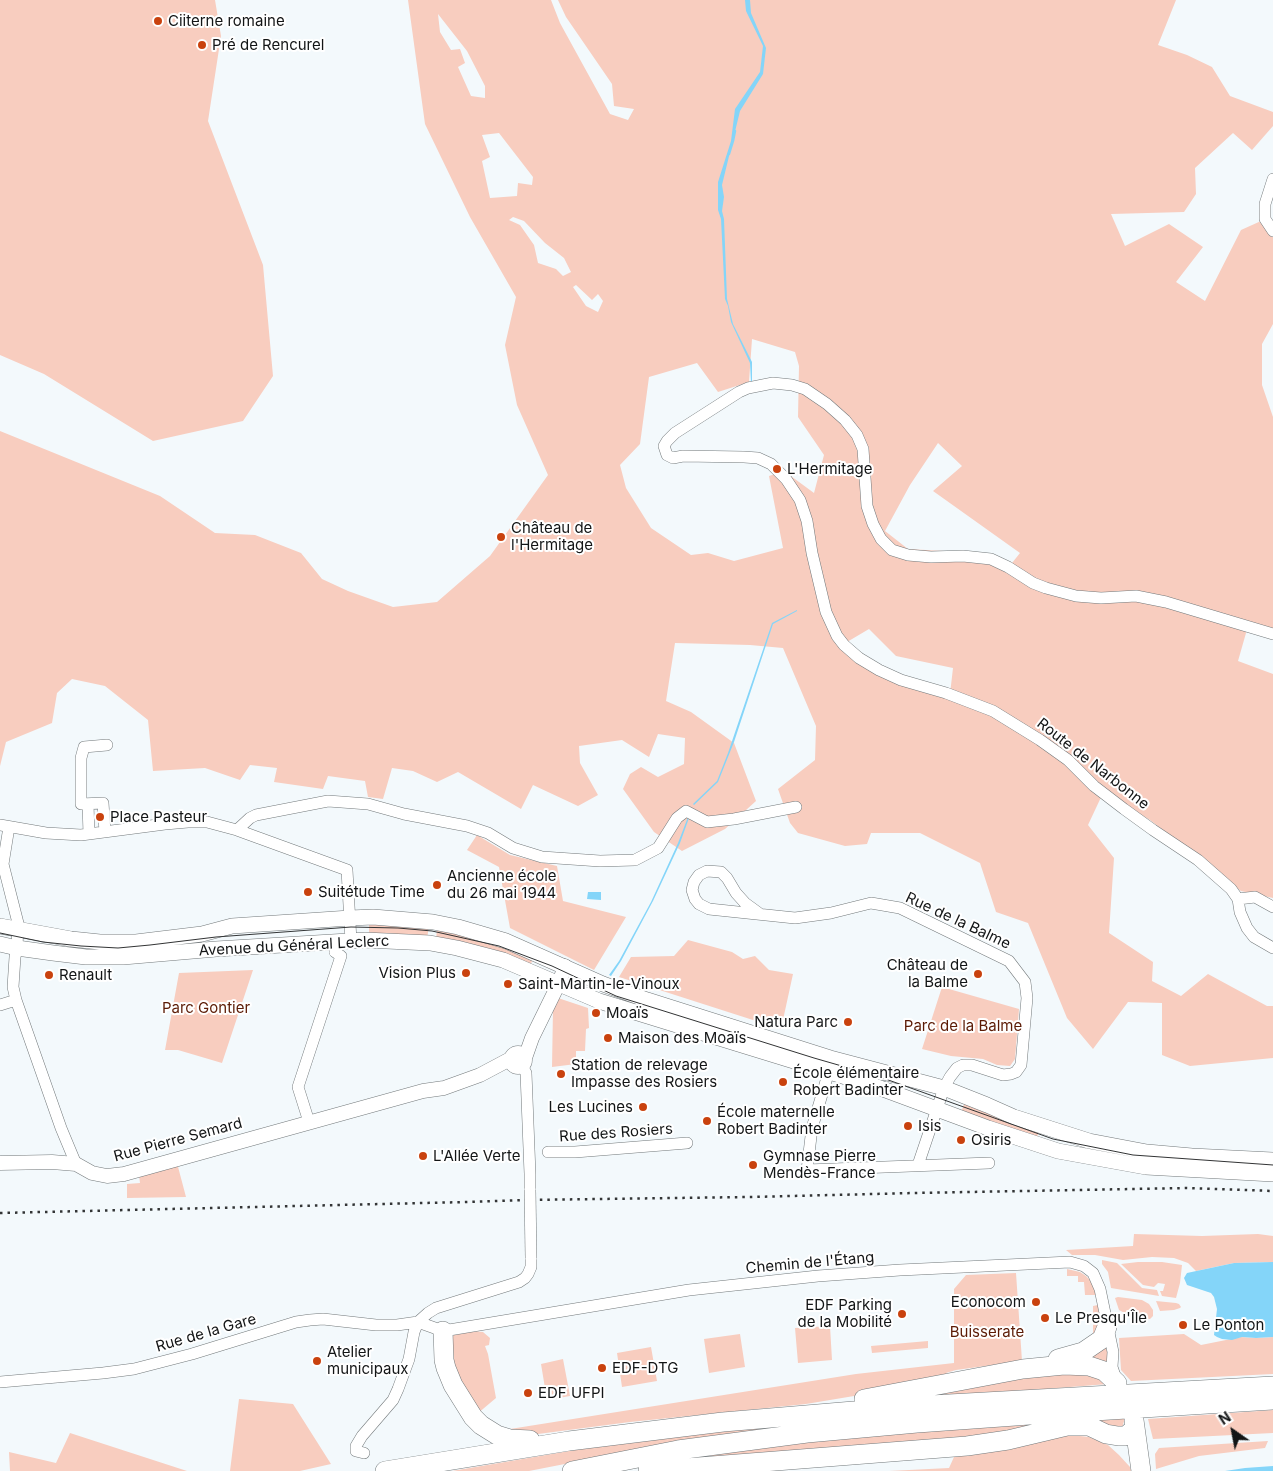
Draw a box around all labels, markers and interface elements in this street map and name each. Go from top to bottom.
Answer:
place label: Ciiterne romaine [168,12,285,30]
marker: Ciiterne romaine [152,15,164,27]
place label: Pré de Rencurel [212,36,324,54]
marker: Pré de Rencurel [196,39,208,51]
place label: L'Hermitage [787,460,873,478]
marker: L'Hermitage [771,463,783,475]
place label: Château de l'Hermitage [511,519,593,554]
marker: Château de l'Hermitage [495,531,507,543]
street label: Route de Narbonne [1033,715,1153,813]
place label: Place Pasteur [110,808,207,826]
marker: Place Pasteur [94,811,106,823]
place label: Ancienne école du 26 mai 1944 [447,867,557,902]
marker: Ancienne école du 26 mai 1944 [431,879,443,891]
place label: Suitétude Time [318,883,425,901]
marker: Suitétude Time [302,886,314,898]
street label: Rue de la Balme [903,889,1013,953]
street label: Avenue du Général Leclerc [198,932,390,960]
place label: Château de la Balme [887,956,968,991]
place label: Vision Plus [378,964,456,982]
place label: Renault [59,966,112,984]
marker: Vision Plus [460,967,472,979]
marker: Château de la Balme [972,968,984,980]
marker: Renault [43,969,55,981]
place label: Saint-Martin-le-Vinoux [518,975,680,993]
marker: Saint-Martin-le-Vinoux [502,978,514,990]
park label: Parc Gontier [162,999,250,1017]
place label: Moaïs [606,1004,649,1022]
marker: Moaïs [590,1007,602,1019]
place label: Natura Parc [754,1013,838,1031]
marker: Natura Parc [842,1016,854,1028]
park label: Parc de la Balme [904,1017,1022,1035]
place label: Maison des Moaïs [618,1029,746,1047]
marker: Maison des Moaïs [602,1032,614,1044]
place label: Station de relevage Impasse des Rosiers [571,1056,717,1091]
place label: École élémentaire Robert Badinter [793,1064,919,1099]
marker: Station de relevage Impasse des Rosiers [555,1068,567,1080]
marker: École élémentaire Robert Badinter [777,1076,789,1088]
place label: Les Lucines [549,1098,633,1116]
marker: Les Lucines [637,1101,649,1113]
place label: École maternelle Robert Badinter [717,1103,835,1138]
street label: Rue Pierre Semard [112,1114,244,1166]
marker: École maternelle Robert Badinter [701,1115,713,1127]
place label: Isis [918,1117,941,1135]
street label: Rue des Rosiers [559,1120,673,1146]
marker: Isis [902,1120,914,1132]
place label: Osiris [971,1131,1011,1149]
marker: Osiris [955,1134,967,1146]
place label: L'Allée Verte [433,1147,520,1165]
place label: Gymnase Pierre Mendès-France [763,1147,876,1182]
marker: L'Allée Verte [417,1150,429,1162]
marker: Gymnase Pierre Mendès-France [747,1159,759,1171]
street label: Chemin de l'Étang [745,1248,875,1278]
place label: Econocom [951,1293,1026,1311]
place label: EDF Parking de la Mobilité [797,1296,892,1331]
marker: Econocom [1030,1296,1042,1308]
marker: EDF Parking de la Mobilité [896,1308,908,1320]
place label: Le Presqu'Île [1055,1309,1147,1327]
street label: Rue de la Gare [154,1310,258,1356]
marker: Le Presqu'Île [1039,1312,1051,1324]
place label: Le Ponton [1193,1316,1264,1334]
marker: Le Ponton [1177,1319,1189,1331]
park label: Buisserate [950,1323,1024,1341]
place label: Atelier municipaux [327,1343,409,1378]
marker: Atelier municipaux [311,1355,323,1367]
place label: EDF-DTG [612,1359,678,1377]
marker: EDF-DTG [596,1362,608,1374]
place label: EDF UFPI [538,1384,605,1402]
marker: EDF UFPI [522,1387,534,1399]
north arrow [1208,1406,1258,1456]
text: N [1215,1408,1234,1428]

